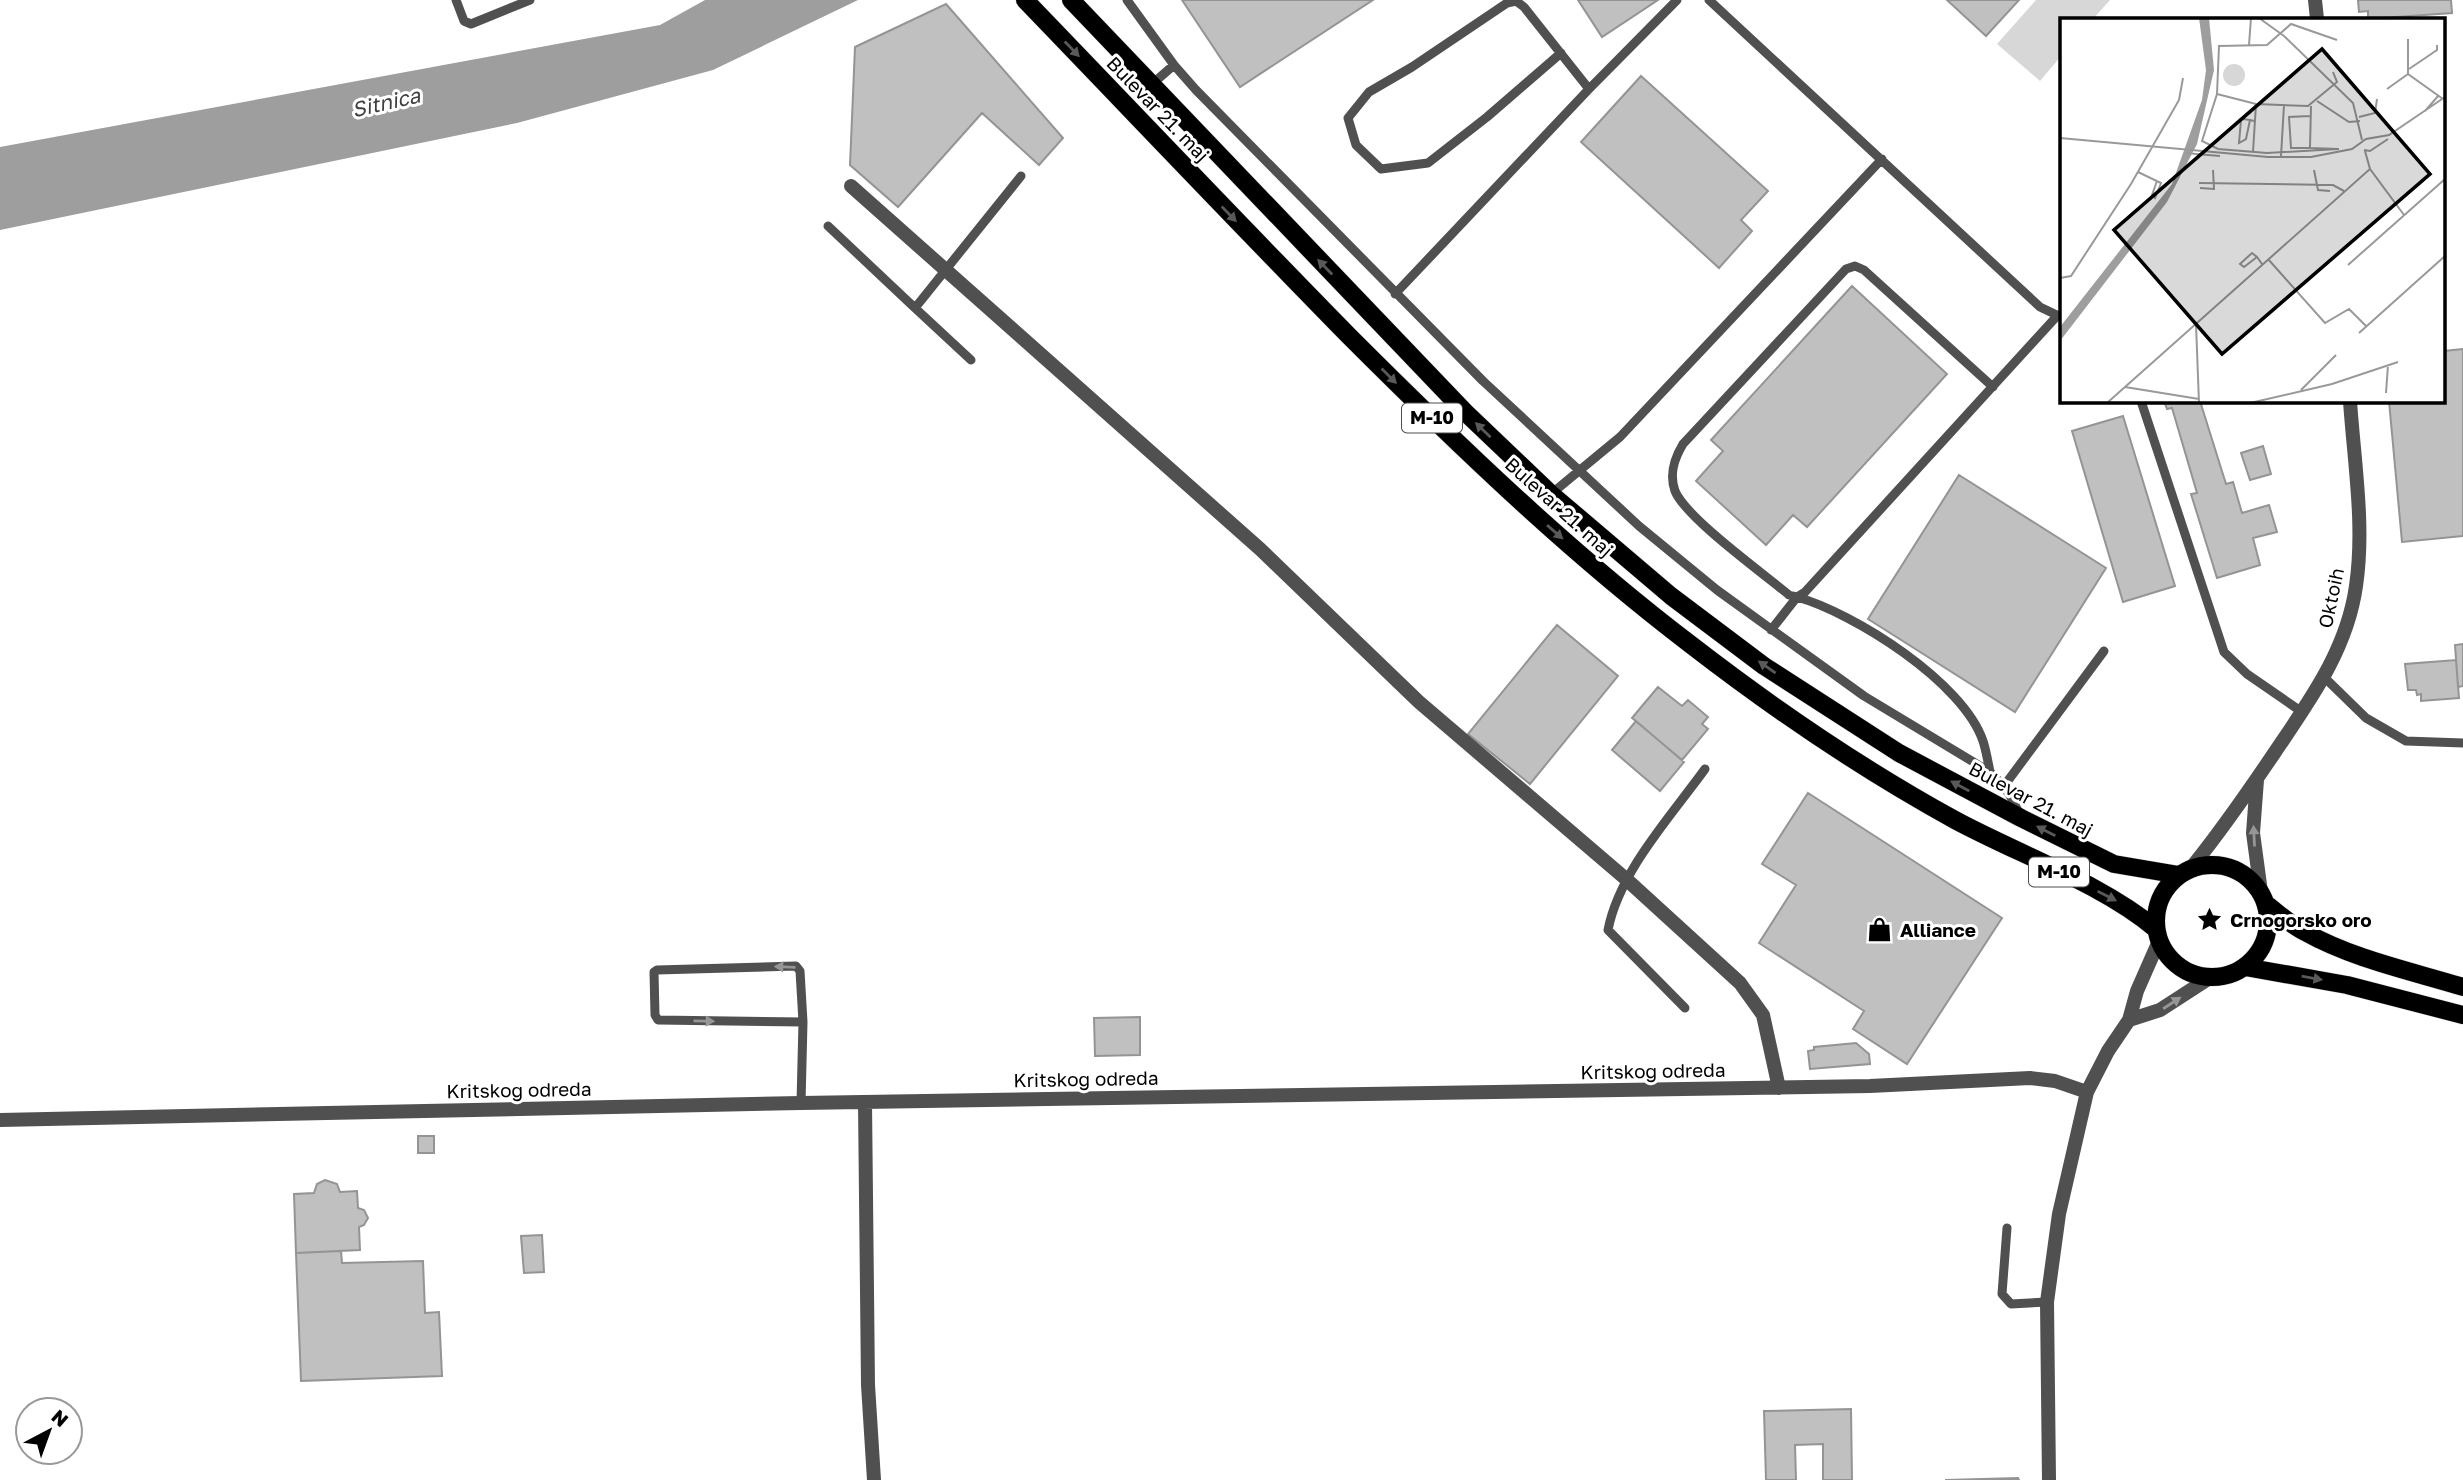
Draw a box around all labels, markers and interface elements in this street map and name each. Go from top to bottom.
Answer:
inset map [2060,18,2446,402]
one-way arrow [1064,40,1080,57]
street label: Bulevar 21. maj [1102,51,1214,166]
water label: Sitnica [349,81,424,122]
one-way arrow [1221,205,1238,222]
one-way arrow [1317,258,1334,275]
one-way arrow [1380,367,1397,383]
road number: M-10 [1402,404,1462,432]
one-way arrow [1475,423,1492,439]
street label: Bulevar 21. maj [1501,452,1618,561]
one-way arrow [1546,524,1563,539]
street label: Oktoih [2313,566,2348,630]
one-way arrow [1758,660,1776,674]
street label: Bulevar 21. maj [1965,756,2097,841]
one-way arrow [1951,780,1970,792]
one-way arrow [2249,824,2260,846]
one-way arrow [2036,826,2056,837]
road number: M-10 [2029,858,2089,886]
one-way arrow [2097,890,2117,901]
place icon: Crnogorsko oro [2196,906,2224,934]
place label: Crnogorsko oro [2230,908,2372,931]
shop icon: Alliance [1866,916,1894,944]
place label: Alliance [1900,918,1976,941]
one-way arrow [774,962,796,973]
one-way arrow [2301,973,2323,984]
one-way arrow [2162,996,2182,1009]
one-way arrow [694,1015,716,1026]
street label: Kritskog odreda [1580,1058,1726,1083]
street label: Kritskog odreda [1013,1066,1159,1091]
street label: Kritskog odreda [446,1077,592,1102]
north arrow [14,1396,84,1466]
text: N [47,1404,73,1431]

